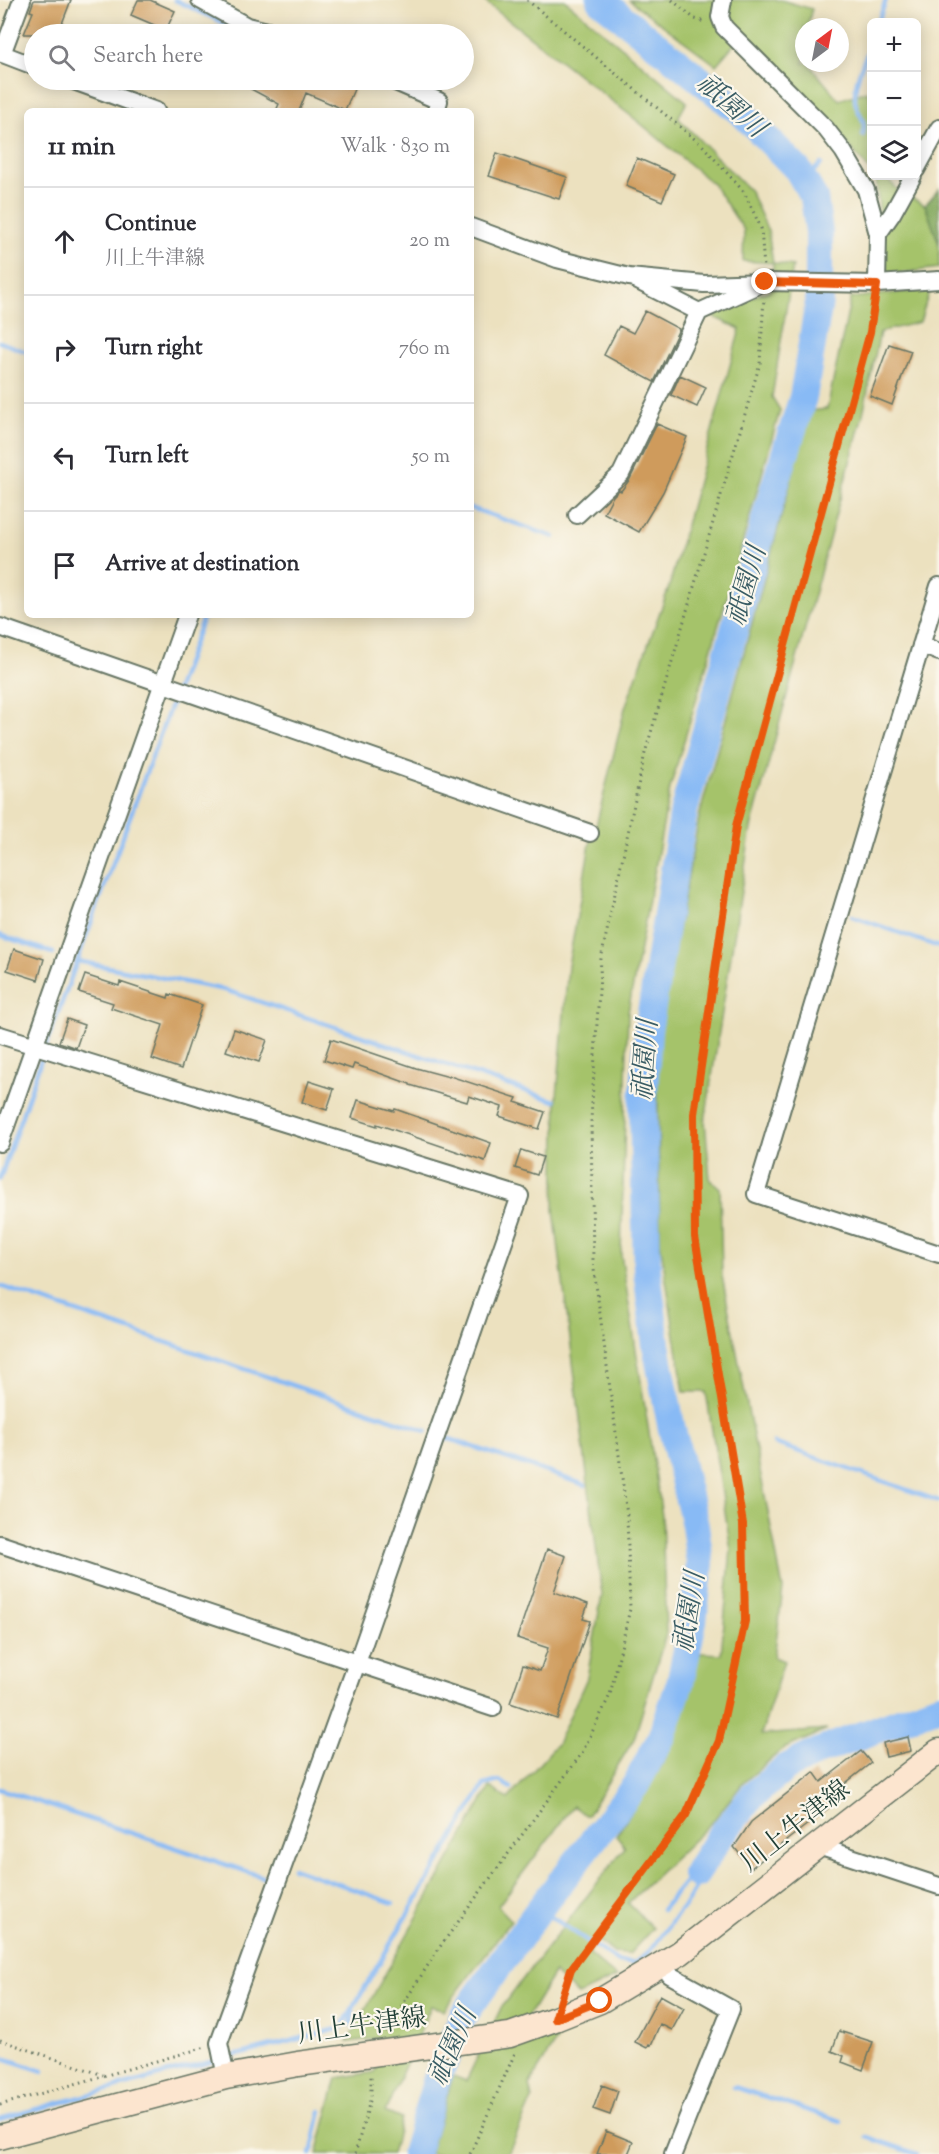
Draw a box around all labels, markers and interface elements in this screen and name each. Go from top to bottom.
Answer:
north arrow [795,18,849,72]
map controls [867,18,921,180]
button: + [867,18,921,72]
search box [24,24,474,90]
icon: search [45,41,78,74]
text: Search here [93,41,203,73]
water label: 祇園川 [687,66,776,150]
button: − [867,72,921,126]
button: layers [867,126,921,180]
text: 11 min [48,129,115,166]
text: Walk · 830 m [340,133,450,162]
text: Continue [105,209,196,241]
icon: ahead [48,225,81,258]
text: 20 m [409,227,450,256]
text: 川上牛津線 [105,245,205,274]
route end [751,268,777,294]
icon: right [48,333,81,366]
text: Turn right [105,333,202,365]
text: 760 m [399,335,450,364]
icon: left [48,441,81,474]
text: Turn left [105,441,188,473]
text: 50 m [412,443,450,472]
water label: 祇園川 [718,539,779,630]
icon: arrive [48,549,81,582]
text: Arrive at destination [105,549,300,581]
water label: 祇園川 [625,1015,669,1102]
water label: 祇園川 [665,1566,717,1655]
street label: 川上牛津線 [733,1772,859,1882]
route start [586,1987,612,2013]
water label: 祇園川 [420,1999,490,2092]
street label: 川上牛津線 [295,2000,429,2054]

